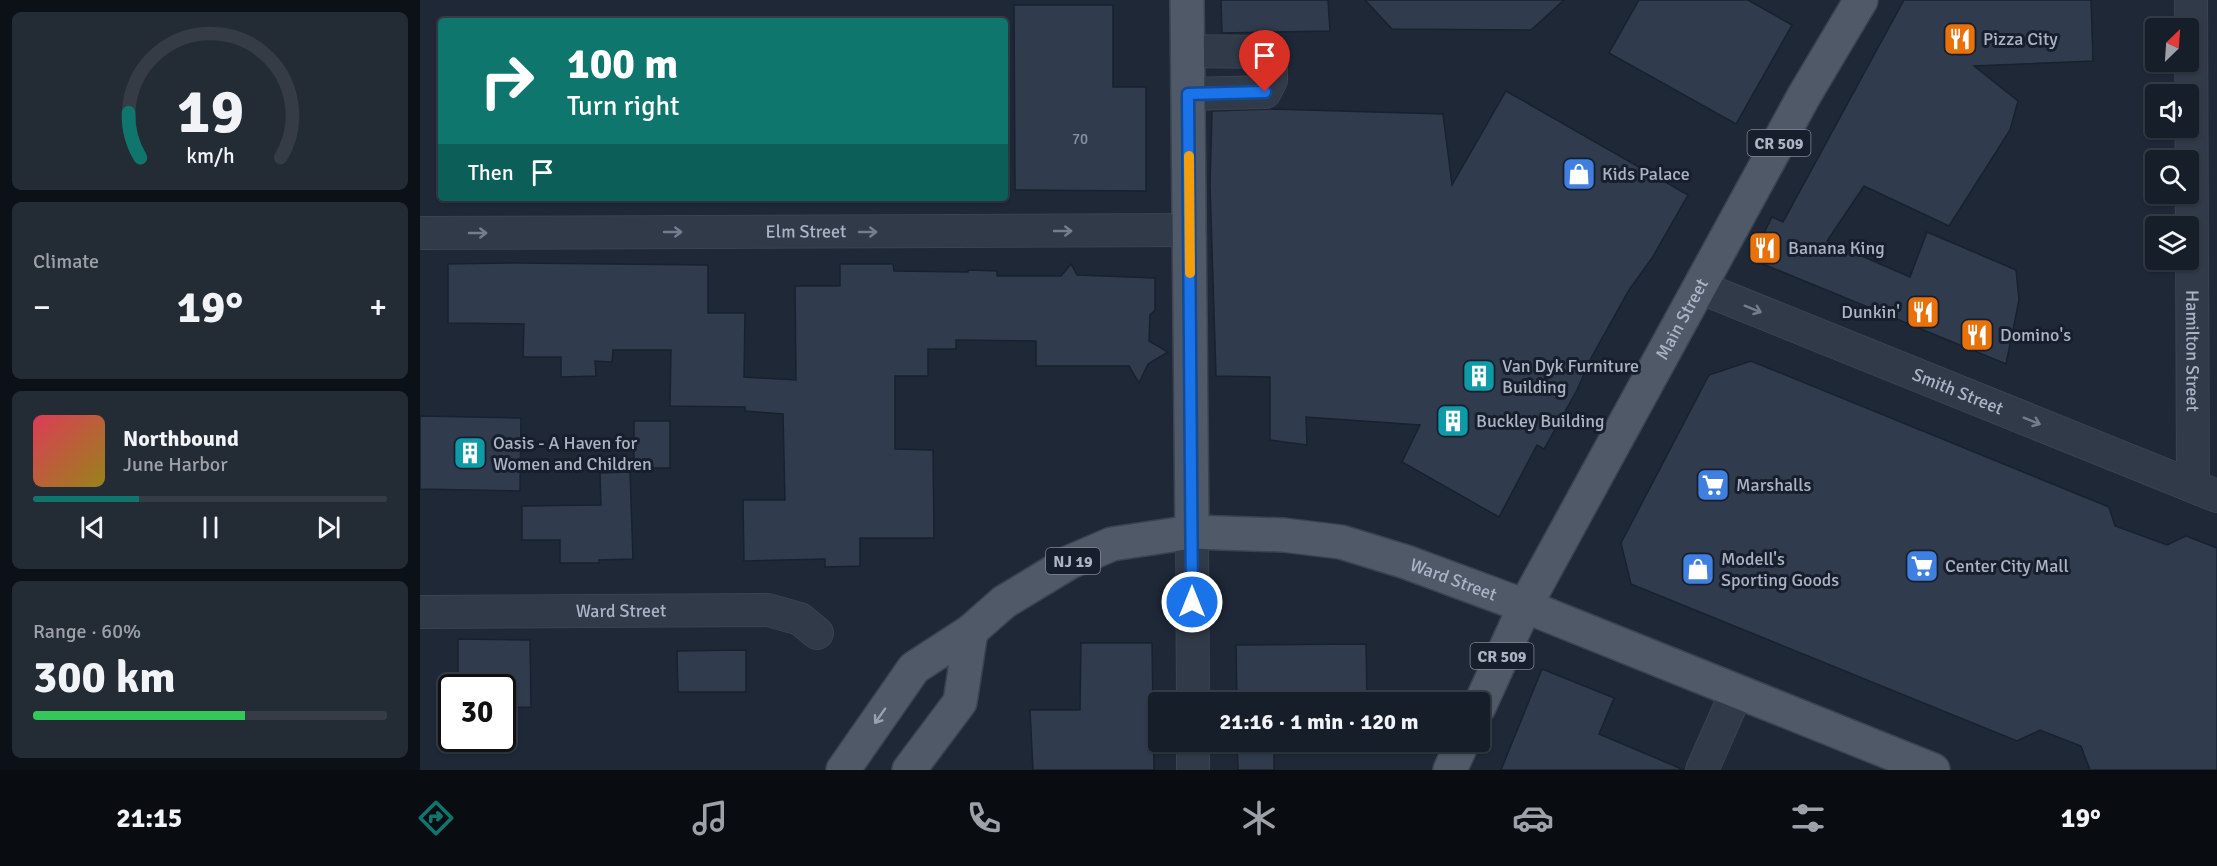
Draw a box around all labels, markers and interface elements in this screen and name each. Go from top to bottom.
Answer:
north arrow [2145,18,2199,72]
map controls [2145,18,2199,270]
restaurant icon: Pizza City [1942,21,1978,57]
place label: Pizza City [1983,28,2058,50]
pin [1239,30,1290,92]
text: 100 m [567,39,678,90]
icon: arrive [1248,39,1281,72]
icon: right [468,42,546,120]
text: 19 [176,73,244,150]
button: sound [2145,84,2199,138]
text: Turn right [567,90,680,123]
house number: 70 [1072,130,1088,148]
road number: CR 509 [1748,130,1810,156]
text: km/h [186,143,234,169]
button: search [2145,150,2199,204]
icon: arrive [526,156,559,189]
shop icon: Kids Palace [1561,156,1597,192]
text: Then [468,159,514,186]
place label: Kids Palace [1602,163,1690,185]
button: layers [2145,216,2199,270]
street label: Elm Street [766,220,846,243]
one-way arrow [1053,225,1073,237]
one-way arrow [663,226,683,238]
one-way arrow [858,226,878,237]
one-way arrow [468,227,488,239]
restaurant icon: Banana King [1747,230,1783,266]
place label: Banana King [1788,237,1885,259]
text: Climate [33,249,99,274]
street label: Main Street [1651,275,1713,364]
text: 19° [177,280,243,335]
text: − [33,287,51,328]
text: + [369,287,387,328]
street label: Hamilton Street [2181,290,2204,412]
restaurant icon: Dunkin' [1905,294,1941,330]
place label: Dunkin' [1841,301,1900,323]
one-way arrow [1744,304,1762,315]
restaurant icon: Domino's [1959,317,1995,353]
place label: Domino's [2000,324,2071,346]
place label: Van Dyk Furniture Building [1502,355,1639,398]
building icon: Van Dyk Furniture Building [1461,358,1497,394]
street label: Smith Street [1909,363,2006,420]
building icon: Buckley Building [1435,403,1471,439]
place label: Buckley Building [1476,410,1605,432]
one-way arrow [2022,416,2040,427]
text: Northbound [123,425,239,452]
place label: Oasis - A Haven for Women and Children [493,432,652,475]
building icon: Oasis - A Haven for Women and Children [452,435,488,471]
text: June Harbor [123,452,228,477]
supermarket icon: Marshalls [1695,467,1731,503]
place label: Marshalls [1736,474,1811,496]
icon: previous [76,511,109,544]
icon: pause [194,511,227,544]
icon: next [312,511,345,544]
road number: NJ 19 [1046,548,1100,574]
place label: Modell's Sporting Goods [1721,548,1839,591]
supermarket icon: Center City Mall [1904,548,1940,584]
shop icon: Modell's Sporting Goods [1680,551,1716,587]
street label: Ward Street [1407,553,1500,606]
place label: Center City Mall [1945,555,2069,577]
position arrow [1160,570,1224,634]
street label: Ward Street [576,600,666,622]
text: Range · 60% [33,619,141,644]
road number: CR 509 [1470,643,1534,669]
text: 300 km [33,650,176,705]
speed limit sign: 30 [438,674,516,752]
one-way arrow [874,708,886,724]
text: 21:16 · 1 min · 120 m [1219,708,1419,735]
icon: directions [415,797,457,839]
icon: music [689,797,731,839]
icon: phone [963,797,1005,839]
icon: climate [1238,797,1280,839]
icon: car [1512,797,1554,839]
icon: filters [1787,797,1829,839]
text: 21:15 [116,802,182,835]
text: 19° [2061,802,2101,835]

